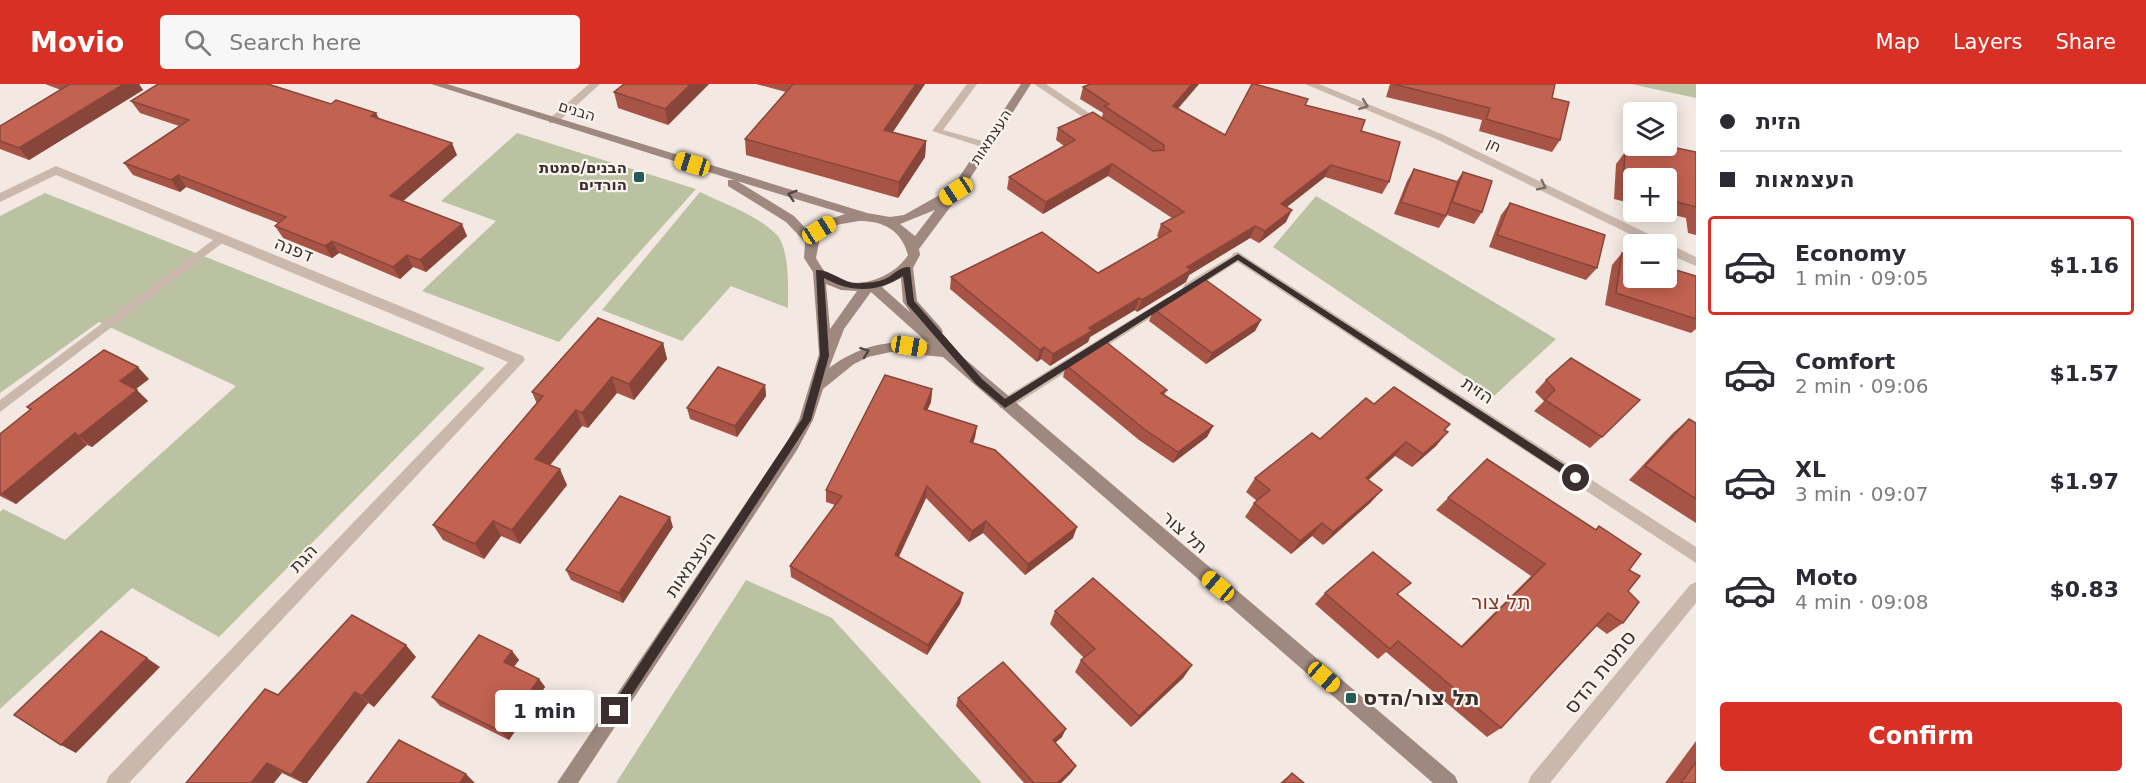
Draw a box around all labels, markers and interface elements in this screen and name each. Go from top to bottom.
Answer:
search box [160,15,580,69]
text: Movio [30,26,124,59]
icon: search [181,26,214,59]
text: Search here [229,30,361,55]
text: Map [1876,30,1920,54]
text: Layers [1953,30,2022,54]
text: Share [2055,30,2116,54]
street label: הבנים [556,97,598,125]
one-way arrow [1358,98,1369,110]
map controls [1623,102,1677,288]
button: layers [1623,102,1677,156]
street label: העצמאות [967,106,1015,168]
text: הזית [1756,109,1801,134]
street label: חן [1484,134,1504,156]
car [672,150,712,178]
place label: הבנים/סמטת הורדים [539,159,627,194]
text: העצמאות [1756,167,1855,192]
button: + [1623,168,1677,222]
marker: הבנים/סמטת הורדים [632,170,646,184]
car [936,174,976,208]
one-way arrow [1535,179,1546,191]
one-way arrow [787,190,798,202]
car [799,213,839,247]
street label: דפנה [272,232,317,266]
button: − [1623,234,1677,288]
icon: car [1723,239,1777,293]
text: Economy [1795,241,1906,266]
text: $1.16 [2049,253,2119,278]
text: 1 min · 09:05 [1795,266,1929,290]
car [890,334,928,358]
one-way arrow [860,347,870,360]
icon: car [1723,347,1777,401]
text: Comfort [1795,349,1895,374]
text: $1.57 [2049,361,2119,386]
street label: הזית [1458,372,1498,408]
text: 2 min · 09:06 [1795,374,1929,398]
icon: car [1723,455,1777,509]
text: XL [1795,457,1826,482]
route start [1562,464,1589,491]
text: $1.97 [2049,469,2119,494]
text: 3 min · 09:07 [1795,482,1929,506]
street label: תל צור [1158,507,1212,557]
street label: העצמאות [660,527,720,601]
street label: הגת [285,540,321,576]
icon: car [1723,563,1777,617]
text: Moto [1795,565,1858,590]
car [1198,568,1238,604]
text: $0.83 [2049,577,2119,602]
district label: תל צור [1471,590,1531,614]
text: 4 min · 09:08 [1795,590,1929,614]
street label: סמטת הדס [1559,625,1641,719]
car [1305,658,1343,696]
place label: תל צור/הדס [1363,686,1480,710]
callout: 1 min [495,690,594,732]
marker: תל צור/הדס [1344,691,1358,705]
route end [601,697,628,724]
text: 1 min [513,699,576,723]
button: Confirm [1720,702,2122,771]

